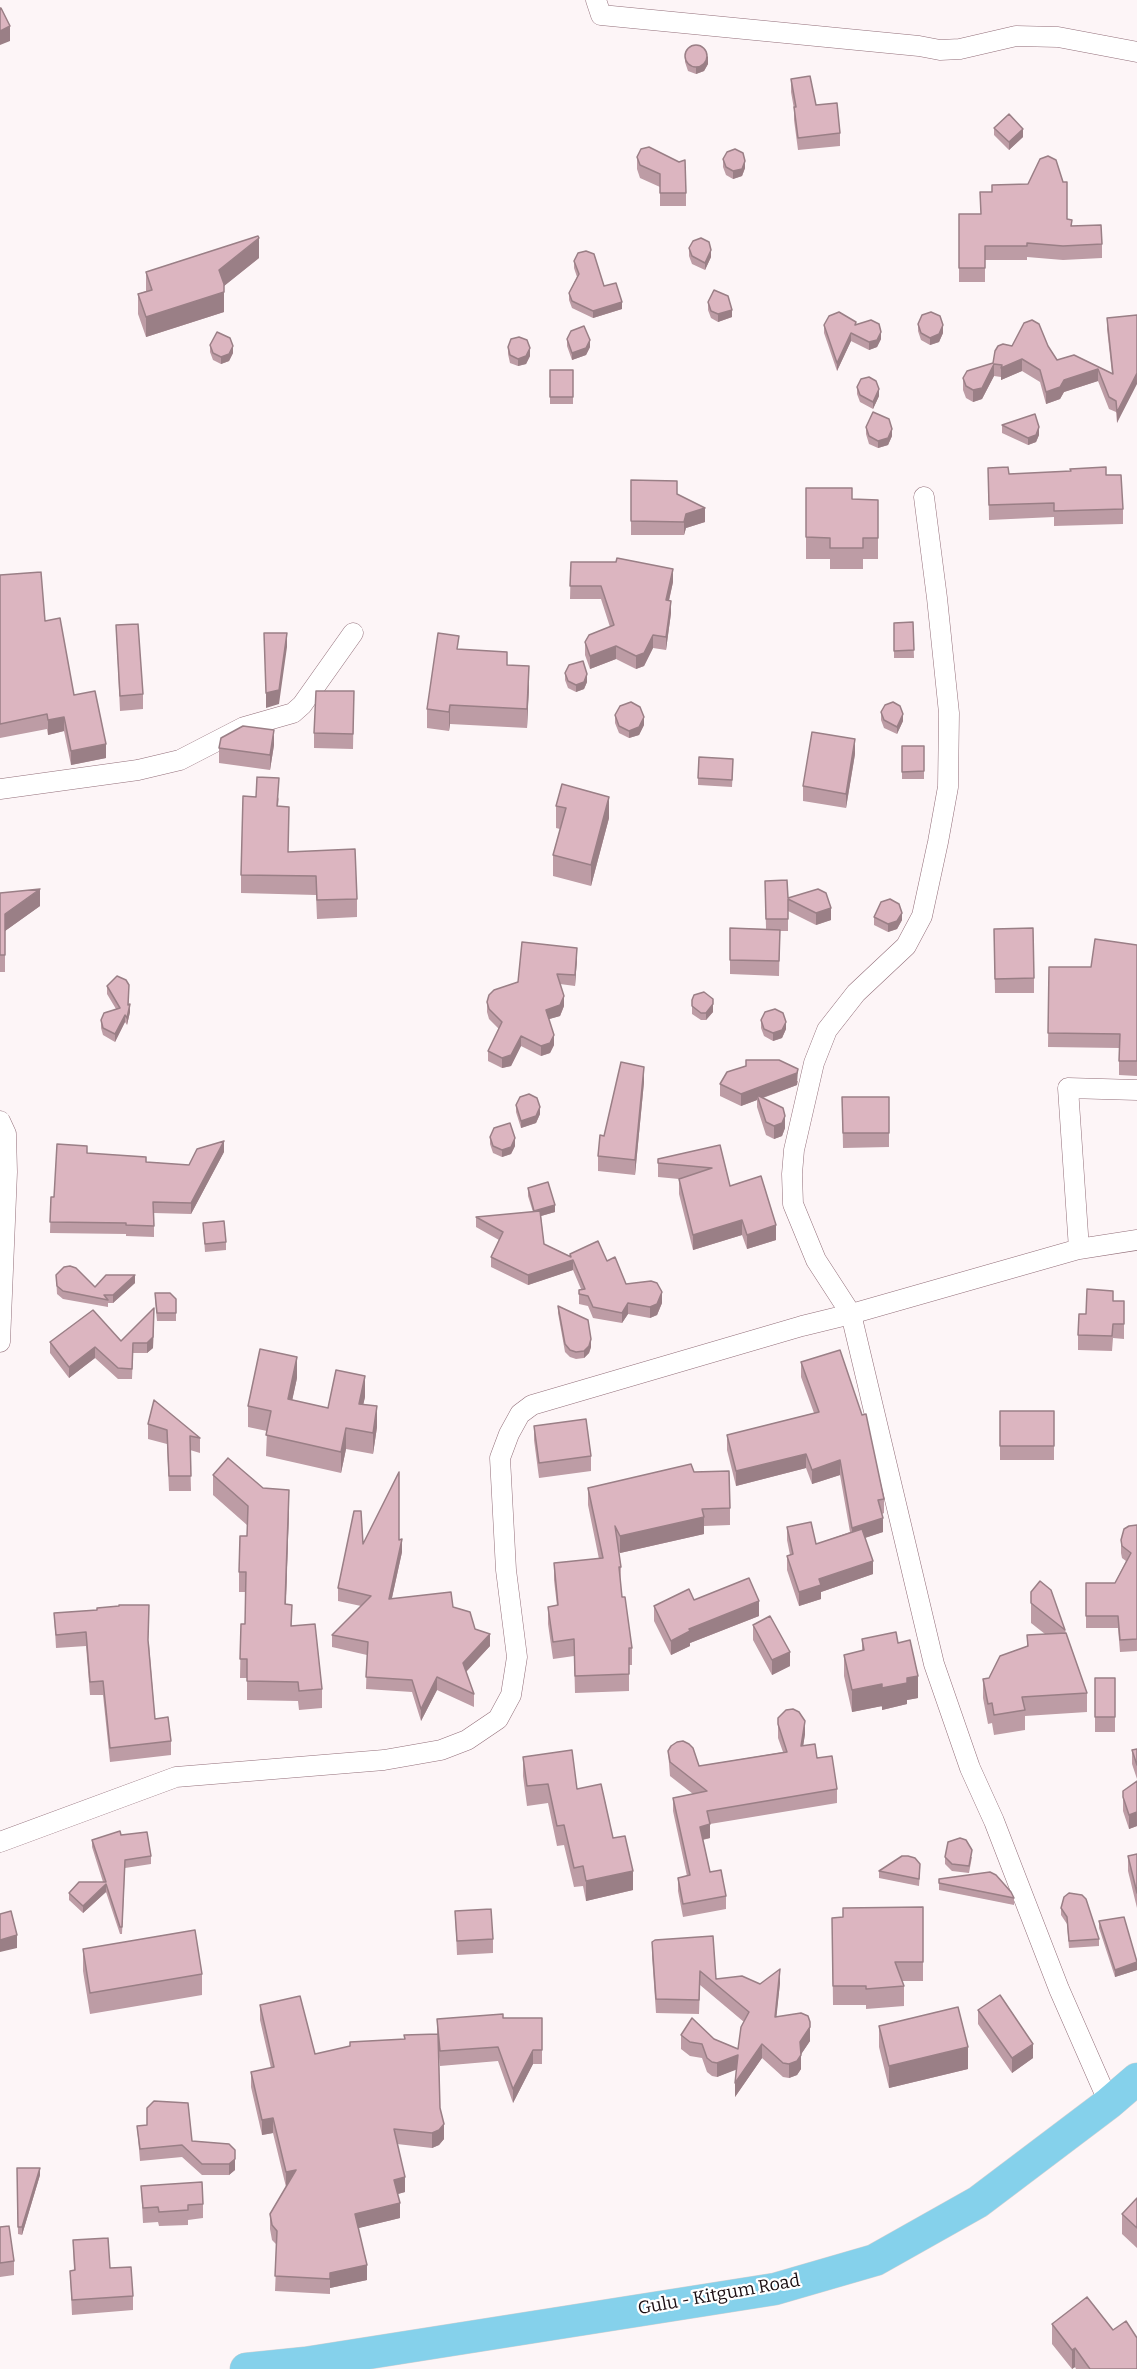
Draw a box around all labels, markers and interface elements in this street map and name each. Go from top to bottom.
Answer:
street label: Gulu - Kitgum Road [636,2270,802,2320]

